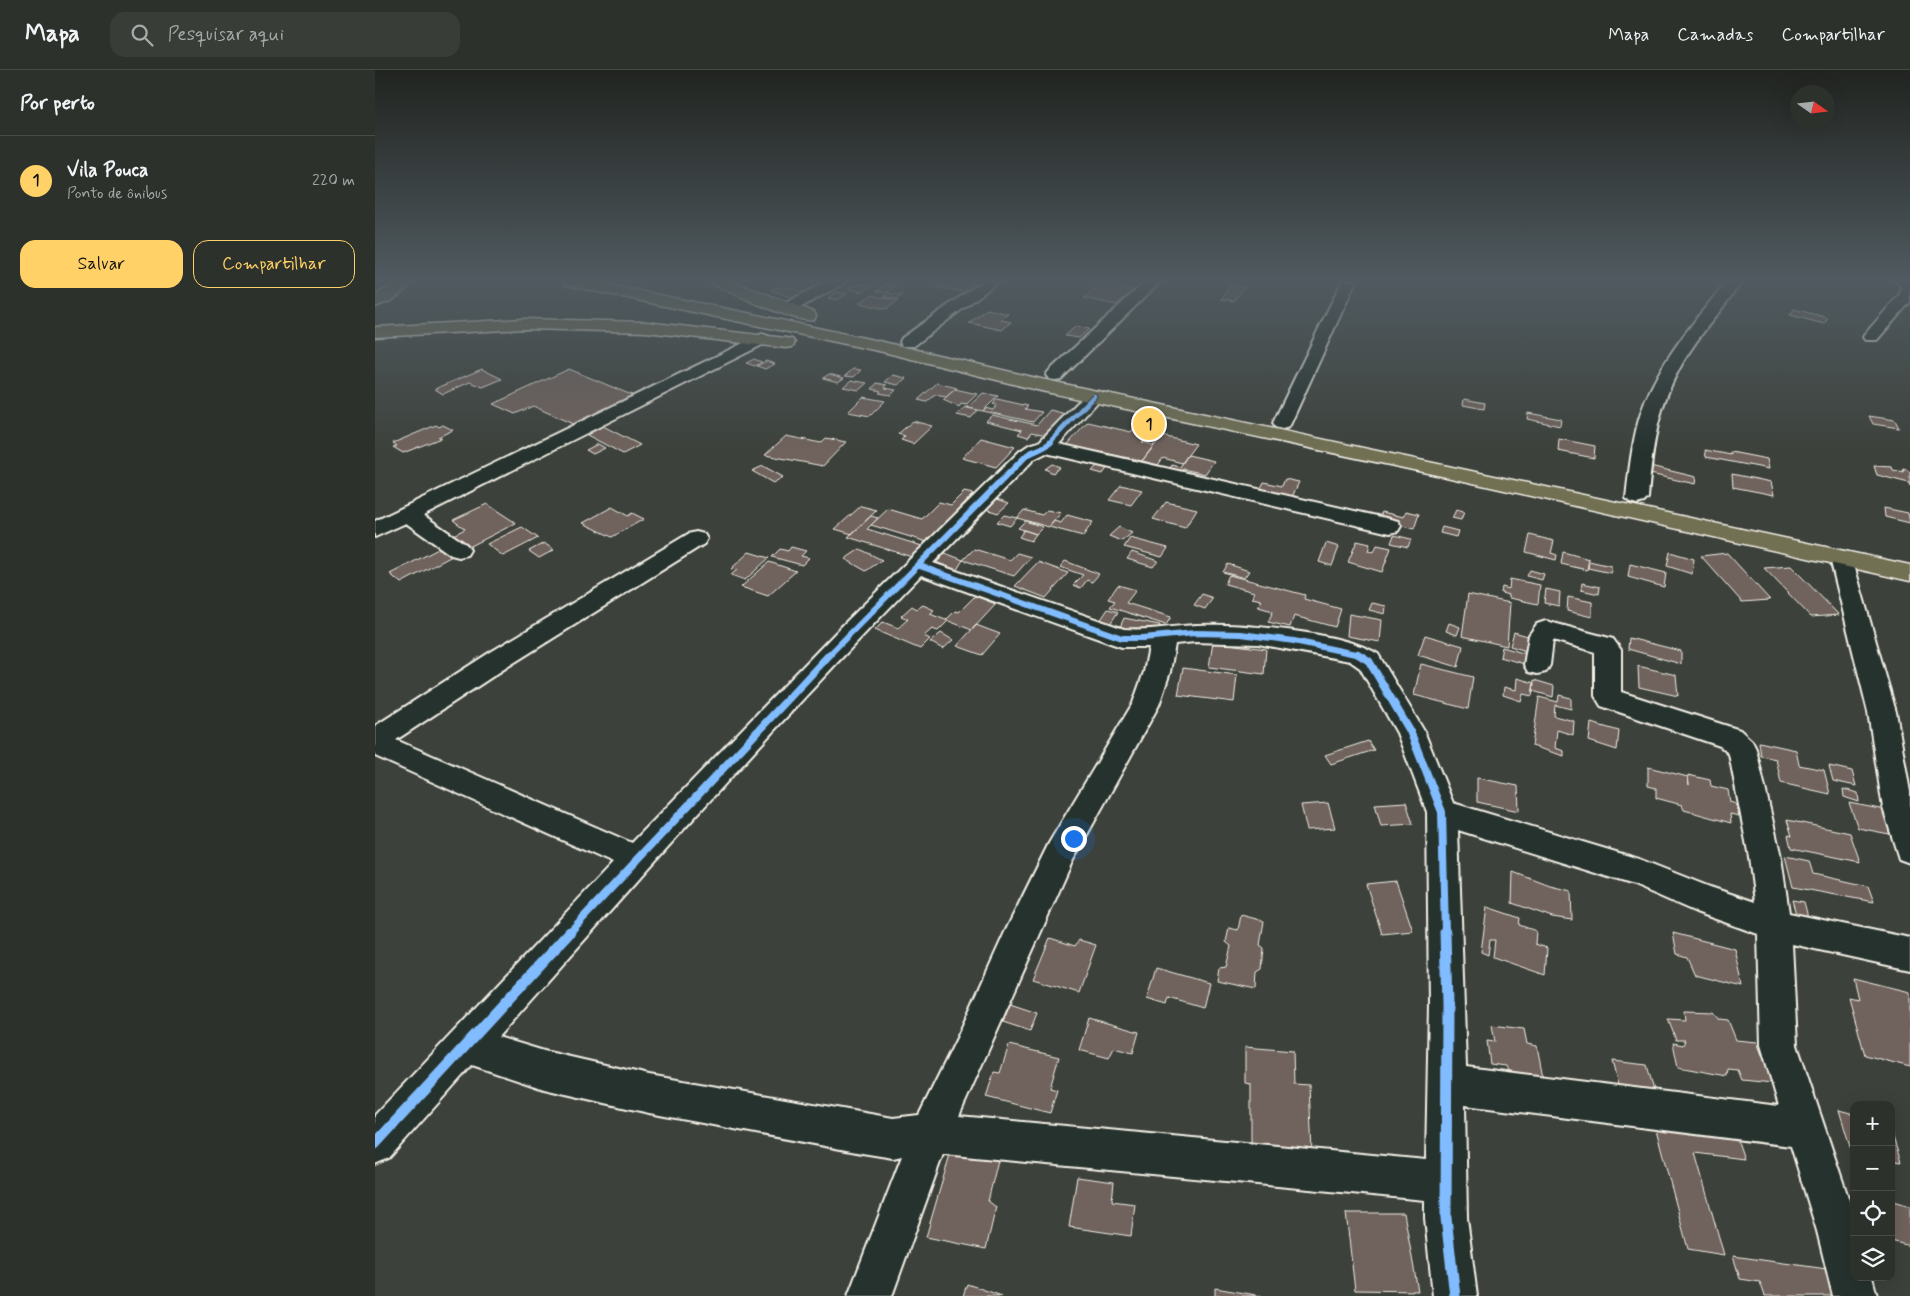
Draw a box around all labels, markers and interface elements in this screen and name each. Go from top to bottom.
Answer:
search box [110,12,460,57]
text: Mapa [25,19,80,50]
icon: search [128,21,156,49]
text: Pesquisar aqui [168,22,284,47]
text: Mapa [1608,23,1649,47]
text: Camadas [1677,23,1753,47]
text: Compartilhar [1781,23,1885,47]
north arrow [1790,85,1835,130]
text: Por perto [20,89,95,117]
text: Vila Pouca [67,158,148,183]
text: 1 [32,170,40,191]
text: 220 m [312,170,355,191]
text: Ponto de ônibus [67,183,167,204]
button: Salvar [20,240,183,288]
button: Compartilhar [193,240,355,288]
pin: 1 [1133,405,1165,443]
your location [1061,826,1087,852]
map controls [1850,1101,1895,1281]
button: + [1850,1101,1895,1146]
button: − [1850,1146,1895,1191]
button: locate [1850,1191,1895,1236]
button: layers [1850,1236,1895,1281]

